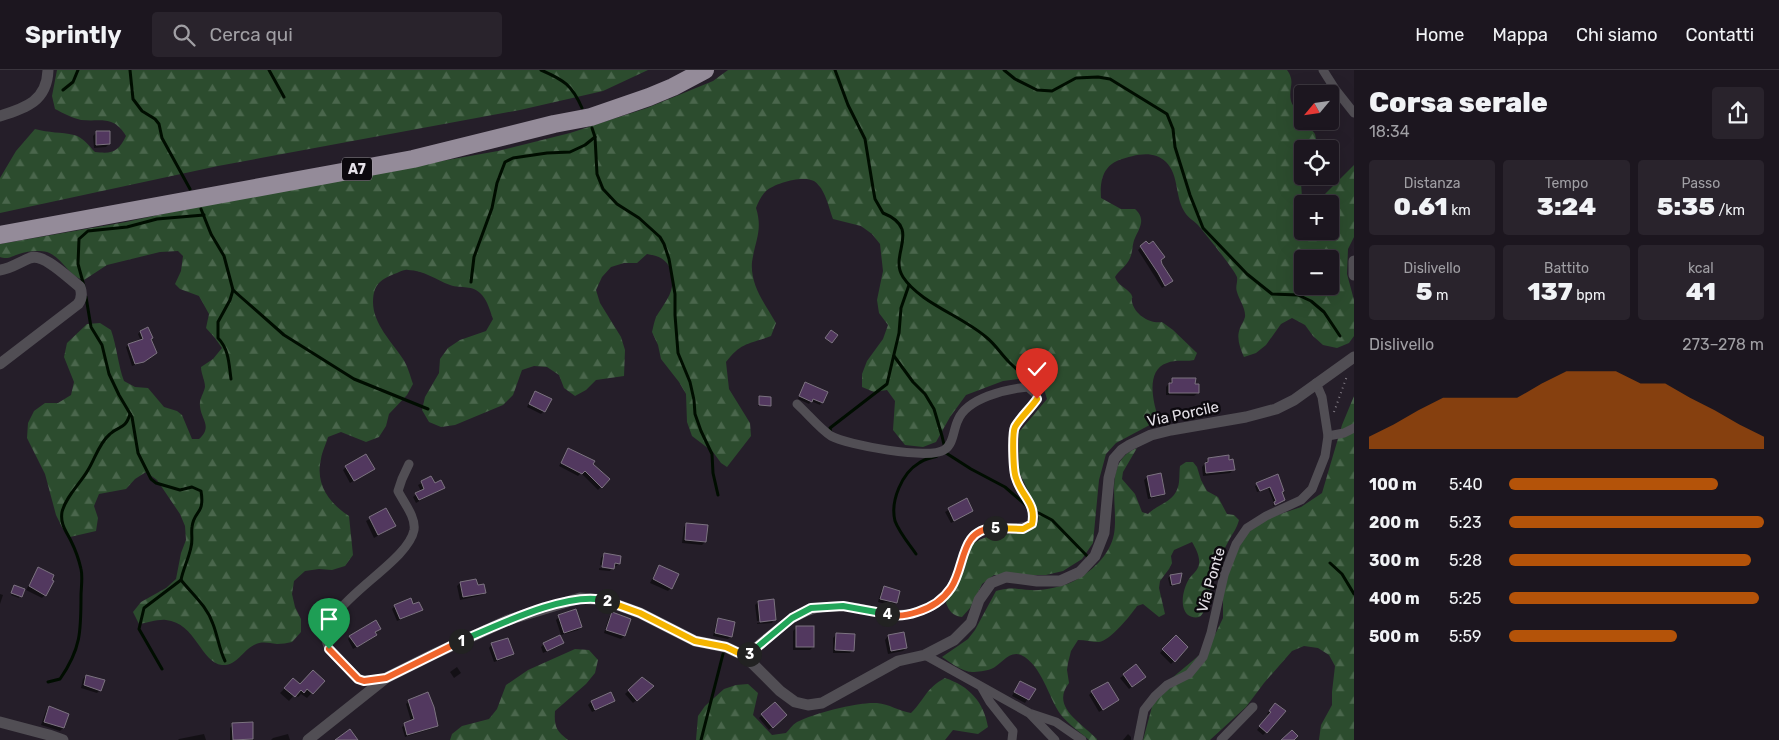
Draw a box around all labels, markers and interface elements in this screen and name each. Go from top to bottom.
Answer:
search box [152,12,502,57]
text: Sprintly [25,21,122,49]
icon: search [170,21,198,49]
text: Cerca qui [210,23,293,46]
text: Home [1415,24,1464,46]
text: Mappa [1492,24,1548,46]
text: Chi siamo [1576,24,1658,46]
text: Contatti [1686,24,1754,46]
north arrow [1294,85,1339,130]
map controls [1294,85,1339,295]
text: Corsa serale [1369,86,1548,119]
button: share [1712,87,1764,139]
text: 18:34 [1369,122,1410,141]
button: locate [1294,140,1339,185]
road number: A7 [342,158,372,180]
text: Distanza [1404,175,1461,192]
text: Tempo [1545,175,1588,192]
text: Passo [1681,175,1720,192]
text: 0.61 [1394,192,1448,221]
text: 3:24 [1537,192,1596,221]
text: 5:35 [1657,192,1715,221]
button: + [1294,195,1339,240]
text: km [1448,202,1471,219]
text: /km [1715,202,1745,219]
button: − [1294,250,1339,295]
text: Dislivello [1404,260,1461,277]
text: Battito [1544,260,1589,277]
text: kcal [1688,260,1714,277]
text: 5 [1416,277,1433,306]
text: 137 [1528,277,1573,306]
text: 41 [1686,277,1716,306]
text: m [1433,287,1448,304]
text: bpm [1573,287,1605,304]
text: Dislivello [1369,335,1434,354]
text: 273–278 m [1682,335,1764,354]
pin [1016,348,1058,399]
icon: check [1023,355,1051,383]
street label: Via Porcile [1145,398,1221,430]
text: 100 m [1369,475,1417,494]
text: 5:40 [1449,475,1483,494]
text: 200 m [1369,513,1419,532]
text: 5:23 [1449,513,1482,532]
pin: 5 [982,516,1008,540]
text: 5 [991,520,1000,537]
street label: Via Ponte [1193,545,1229,615]
text: 300 m [1369,551,1419,570]
text: 5:28 [1449,551,1482,570]
pin: 2 [594,588,620,614]
text: 400 m [1369,589,1420,608]
text: 5:25 [1449,589,1482,608]
text: 2 [603,593,612,610]
pin [308,598,350,649]
pin: 4 [874,602,900,626]
icon: arrive [315,605,343,633]
text: 4 [883,606,892,623]
text: 500 m [1369,627,1419,646]
text: 5:59 [1449,627,1482,646]
pin: 1 [448,628,474,654]
text: 1 [458,633,465,650]
pin: 3 [736,642,762,666]
text: 3 [745,646,754,663]

